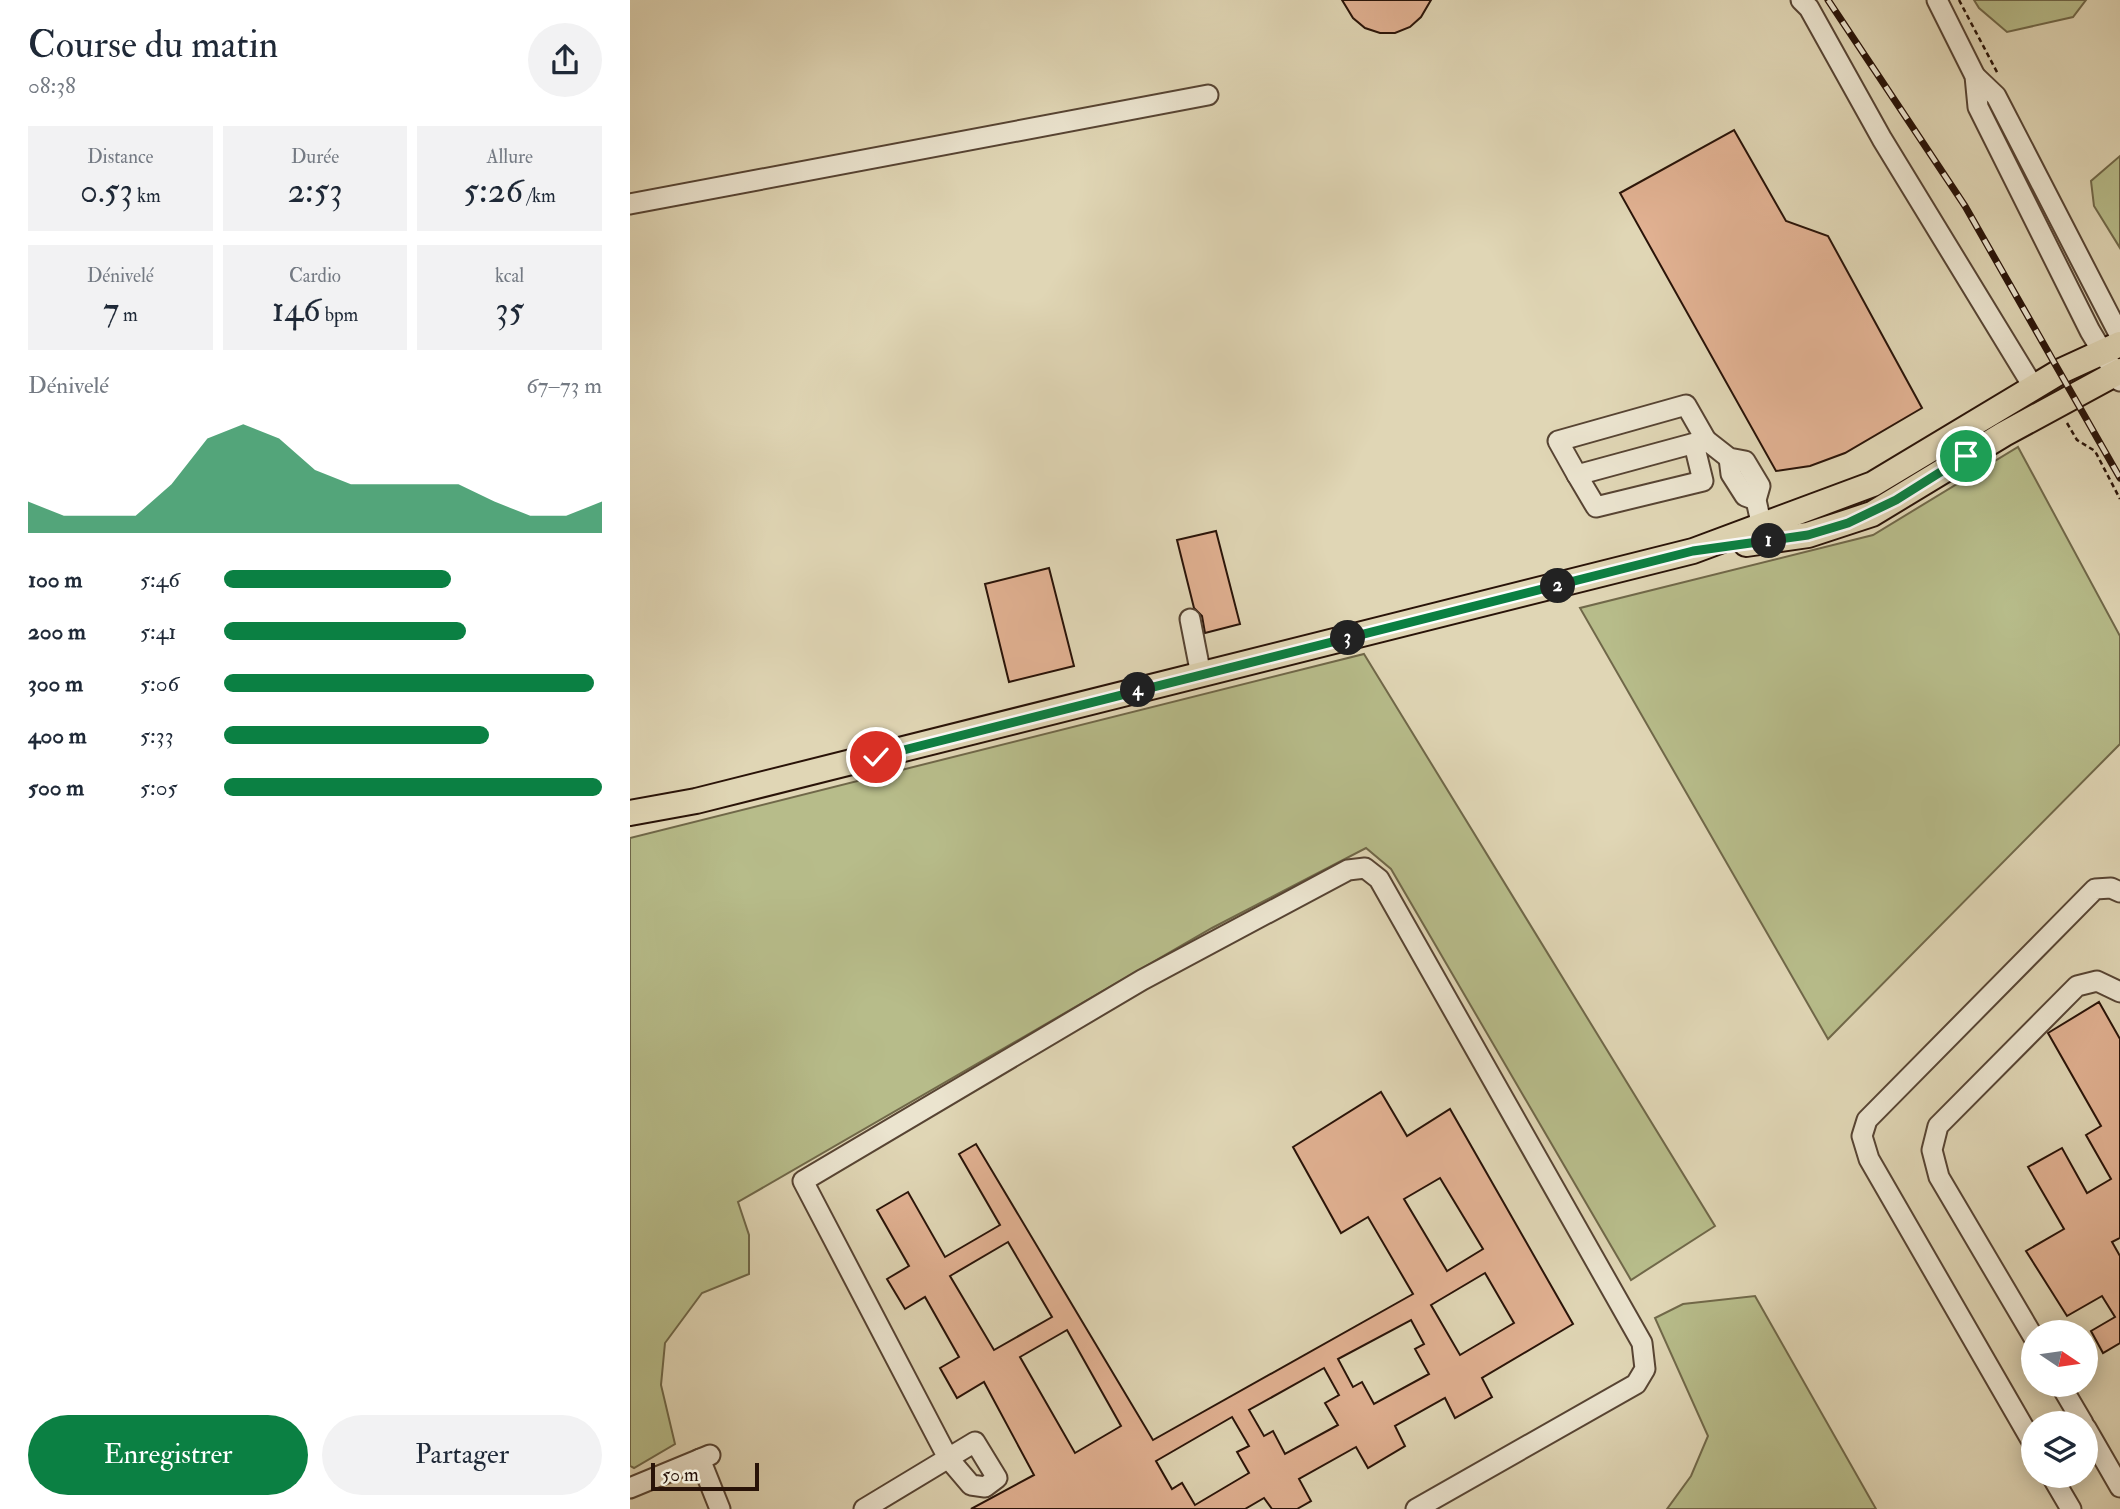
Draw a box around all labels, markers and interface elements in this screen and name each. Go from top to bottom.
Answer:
text: Course du matin [28,21,278,69]
button: share [528,23,602,97]
text: 08:38 [28,71,76,100]
text: Distance [87,145,154,169]
text: Durée [291,145,339,169]
text: Allure [486,145,533,169]
text: 0.53 [80,169,133,213]
text: 2:53 [287,169,343,213]
text: 5:26 [464,169,523,213]
text: km [133,184,161,208]
text: /km [523,184,556,208]
text: Dénivelé [87,264,154,288]
text: Cardio [289,264,341,288]
text: kcal [495,264,524,288]
text: 7 [103,288,119,332]
text: 146 [272,288,321,332]
text: 35 [495,288,524,332]
text: m [119,303,138,327]
text: bpm [321,303,358,327]
text: Dénivelé [28,371,109,400]
text: 67–73 m [526,371,602,400]
pin [1936,426,1996,486]
icon: arrive [1947,437,1985,475]
pin: 1 [1752,524,1786,558]
text: 1 [1765,528,1772,552]
text: 100 m [28,565,82,594]
text: 5:46 [140,565,180,594]
pin: 2 [1541,568,1576,604]
text: 2 [1553,573,1562,597]
text: 200 m [28,617,86,646]
text: 5:41 [140,617,176,646]
pin: 3 [1330,620,1366,656]
text: 3 [1344,625,1351,649]
text: 300 m [28,669,83,698]
text: 5:06 [140,669,179,698]
pin: 4 [1120,672,1156,708]
text: 4 [1132,677,1143,701]
text: 400 m [28,721,87,750]
text: 5:33 [140,721,173,750]
pin [846,727,906,787]
icon: check [857,738,895,776]
text: 500 m [28,773,84,802]
text: 5:05 [140,773,178,802]
north arrow [2021,1320,2098,1396]
map controls [2021,1320,2098,1488]
button: layers [2021,1411,2098,1488]
button: Enregistrer [28,1415,308,1495]
button: Partager [322,1415,602,1495]
scale bar [651,1460,760,1492]
text: 50 m [662,1463,699,1487]

